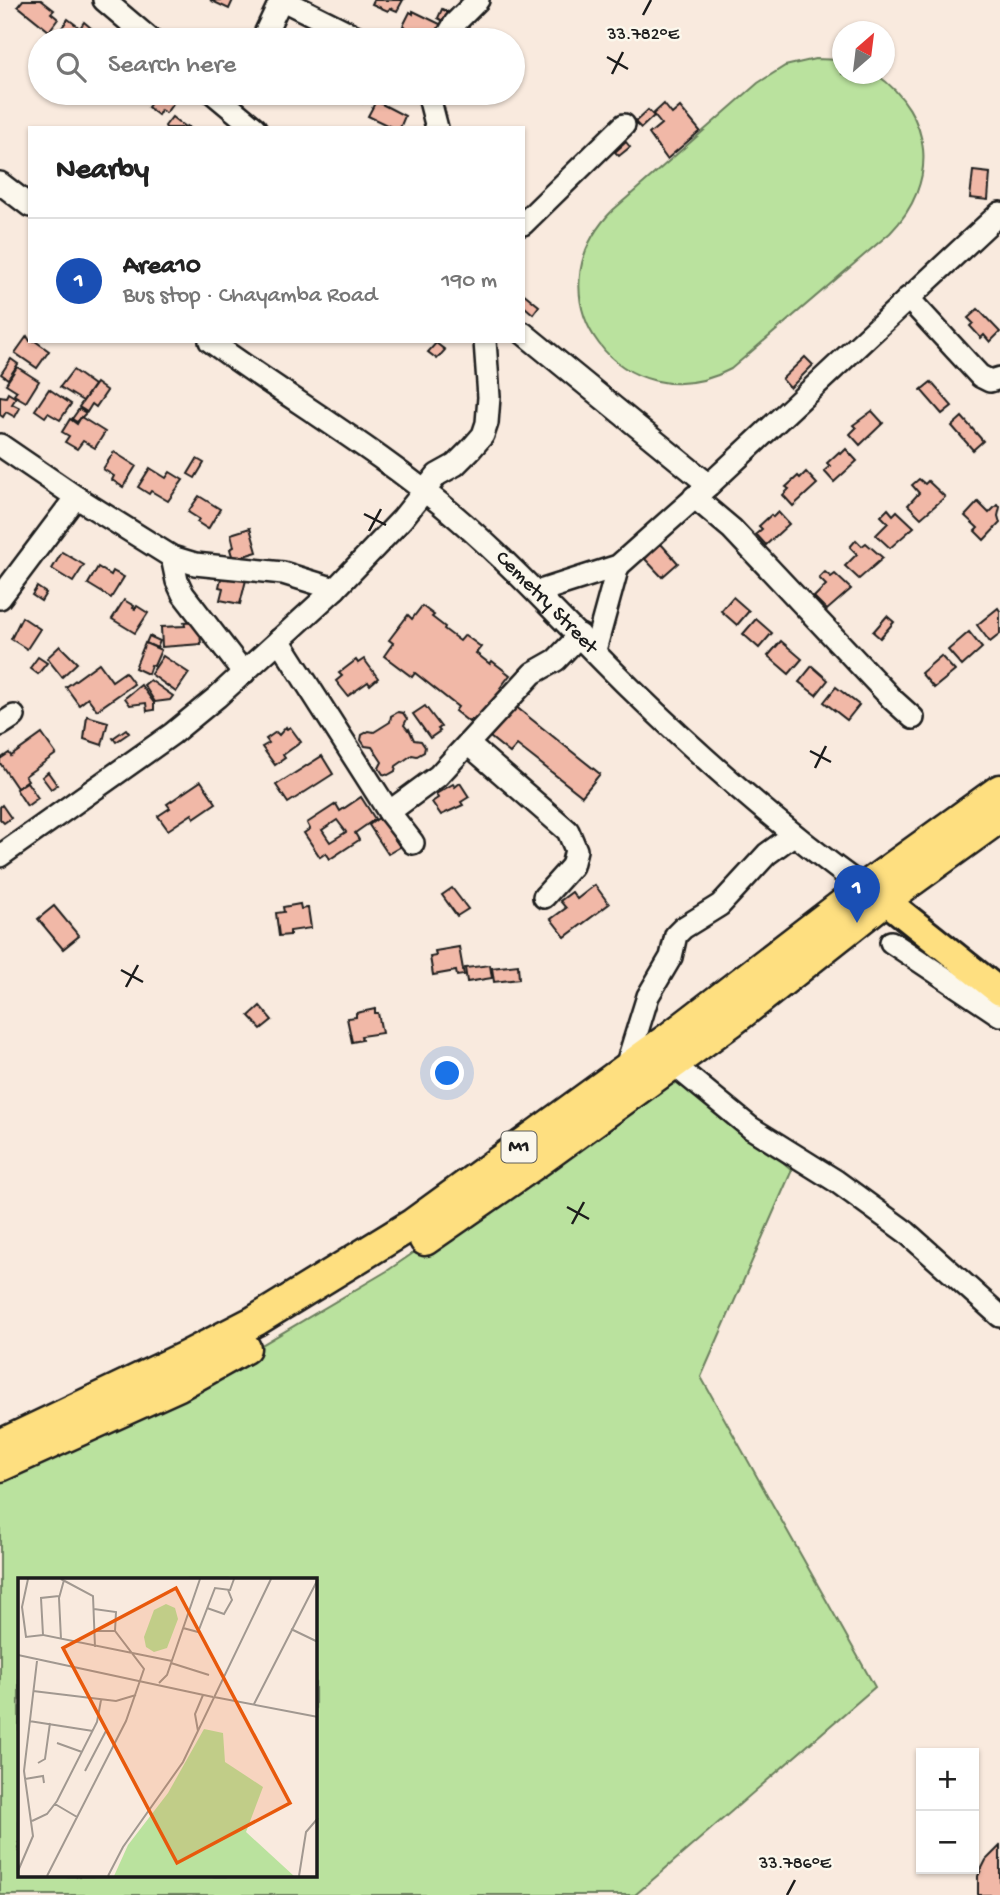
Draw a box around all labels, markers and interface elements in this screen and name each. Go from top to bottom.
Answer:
north arrow [832,21,895,84]
text: 33.782°E [606,25,680,46]
search box [28,28,525,105]
icon: search [52,48,90,86]
text: Search here [108,51,236,82]
text: Nearby [56,154,149,189]
text: Area10 [123,252,201,283]
text: 1 [74,268,84,295]
text: 190 m [441,268,497,295]
text: Bus stop · Chayamba Road [123,283,377,310]
street label: Cemetry Street [489,546,604,662]
pin: 1 [834,865,880,923]
your location [430,1056,464,1090]
road number: M1 [502,1132,536,1162]
inset map [18,1578,317,1878]
map controls [916,1748,979,1874]
button: + [916,1748,979,1811]
button: − [916,1811,979,1874]
text: 33.786°E [758,1854,832,1875]

